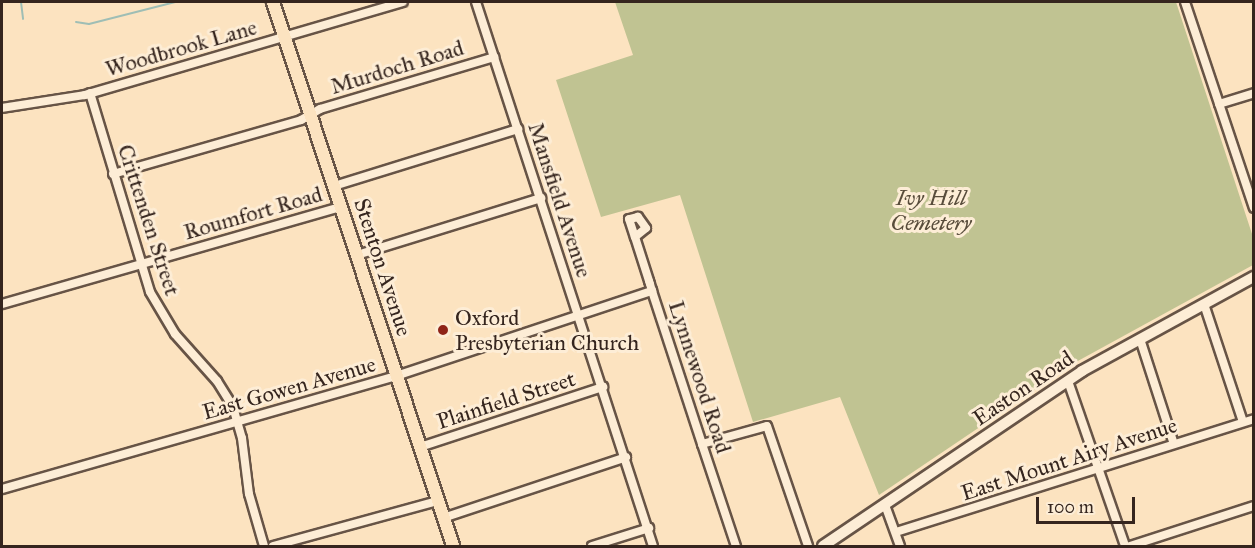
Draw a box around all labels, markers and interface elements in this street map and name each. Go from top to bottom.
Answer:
street label: Woodbrook Lane [102,14,260,82]
street label: Murdoch Road [327,34,467,100]
street label: Mansfield Avenue [522,119,598,281]
street label: Crittenden Street [112,141,186,299]
street label: Roumfort Road [181,181,325,245]
park label: Ivy Hill Cemetery [891,184,971,236]
street label: Stenton Avenue [348,195,418,339]
street label: Lynnewood Road [663,297,737,457]
place label: Oxford Presbyterian Church [455,304,639,356]
marker: Oxford Presbyterian Church [436,323,450,337]
street label: Easton Road [968,345,1078,431]
street label: East Gowen Avenue [199,351,379,425]
street label: Plainfield Street [433,365,579,435]
street label: East Mount Airy Avenue [958,412,1180,506]
scale bar [1039,485,1138,523]
text: 100 m [1047,496,1094,518]

